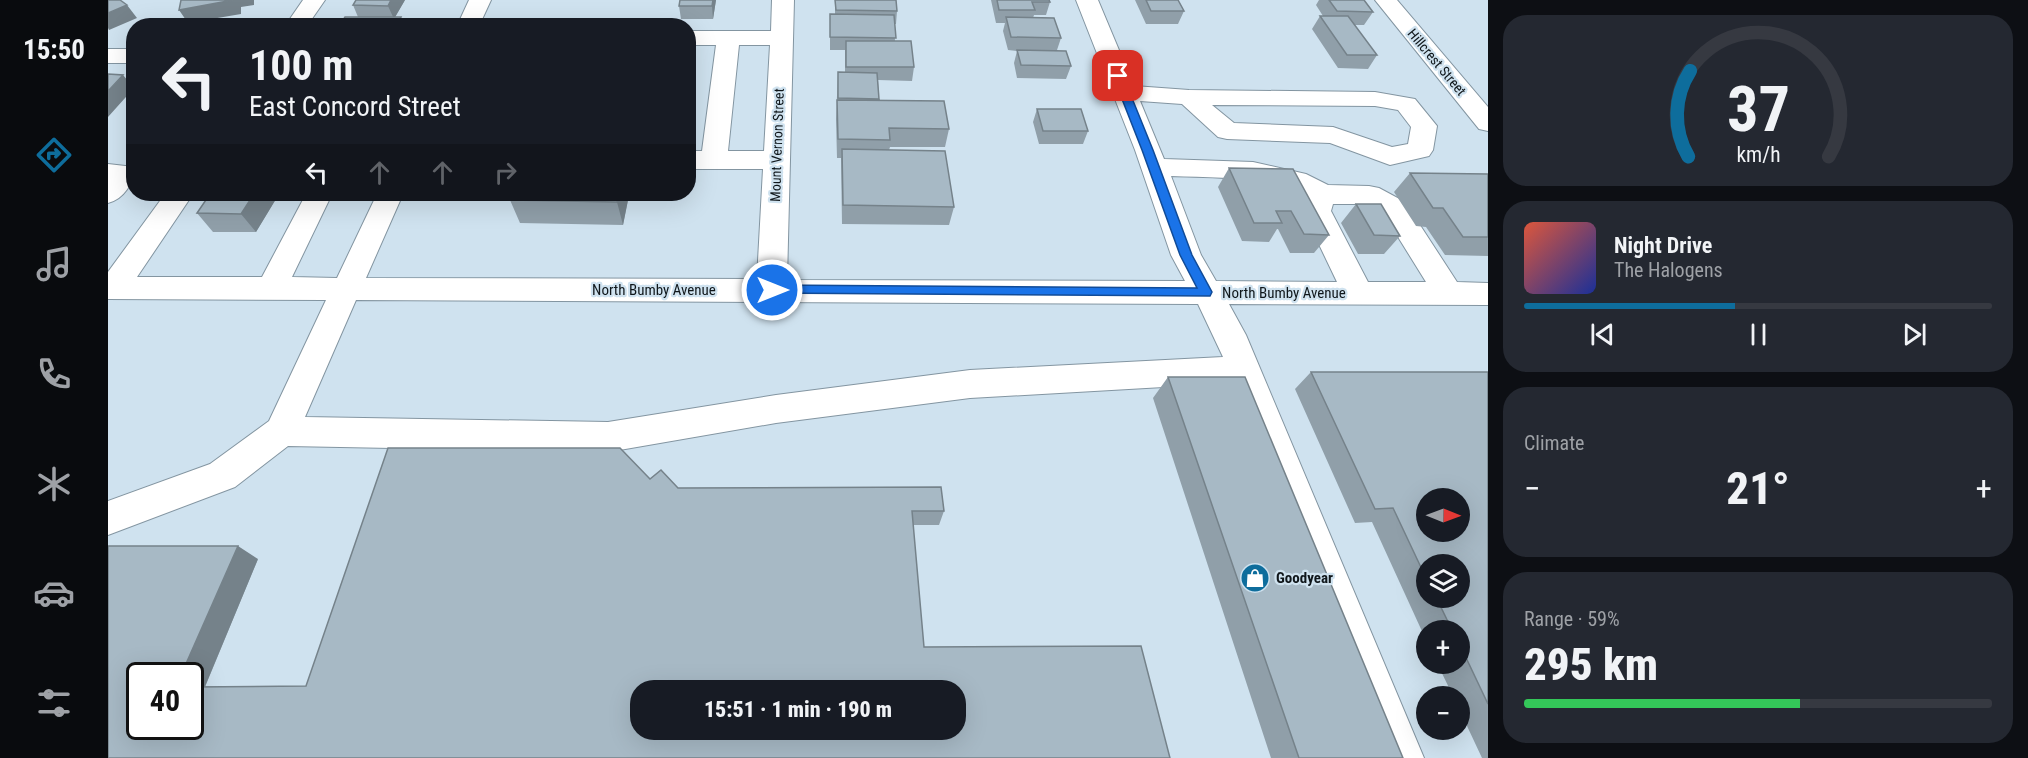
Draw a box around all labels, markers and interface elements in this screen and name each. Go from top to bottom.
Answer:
street label: Hillcrest Street [1405,25,1469,99]
text: 15:50 [23,34,85,66]
text: 100 m [249,41,354,90]
icon: left [150,42,228,120]
pin [1092,50,1143,101]
icon: arrive [1101,59,1134,92]
text: 37 [1726,74,1790,147]
street label: Mount Vernon Street [767,88,787,202]
text: East Concord Street [249,91,461,123]
icon: directions [33,134,75,176]
text: km/h [1736,143,1780,168]
icon: left [300,156,333,189]
icon: ahead [363,156,396,189]
icon: ahead [426,156,459,189]
icon: right [489,156,522,189]
text: Night Drive [1614,233,1712,258]
icon: music [33,243,75,285]
position arrow [740,258,804,322]
text: The Halogens [1614,258,1723,282]
street label: North Bumby Avenue [592,281,716,299]
street label: North Bumby Avenue [1222,284,1346,302]
icon: previous [1586,318,1619,351]
icon: pause [1742,318,1775,351]
icon: next [1898,318,1931,351]
icon: phone [33,353,75,395]
text: Climate [1524,431,1584,455]
text: 21° [1726,462,1790,515]
icon: climate [33,463,75,505]
text: − [1524,469,1541,508]
text: + [1976,469,1992,508]
north arrow [1416,488,1470,542]
map controls [1416,488,1470,740]
button: layers [1416,554,1470,608]
shop icon: Goodyear [1239,562,1271,594]
place label: Goodyear [1276,569,1333,587]
icon: car [33,572,75,614]
text: Range · 59% [1524,607,1620,631]
button: + [1416,620,1470,674]
text: 295 km [1524,638,1658,691]
speed limit sign: 40 [126,662,204,740]
icon: filters [33,682,75,724]
button: − [1416,686,1470,740]
text: 15:51 · 1 min · 190 m [704,697,892,722]

